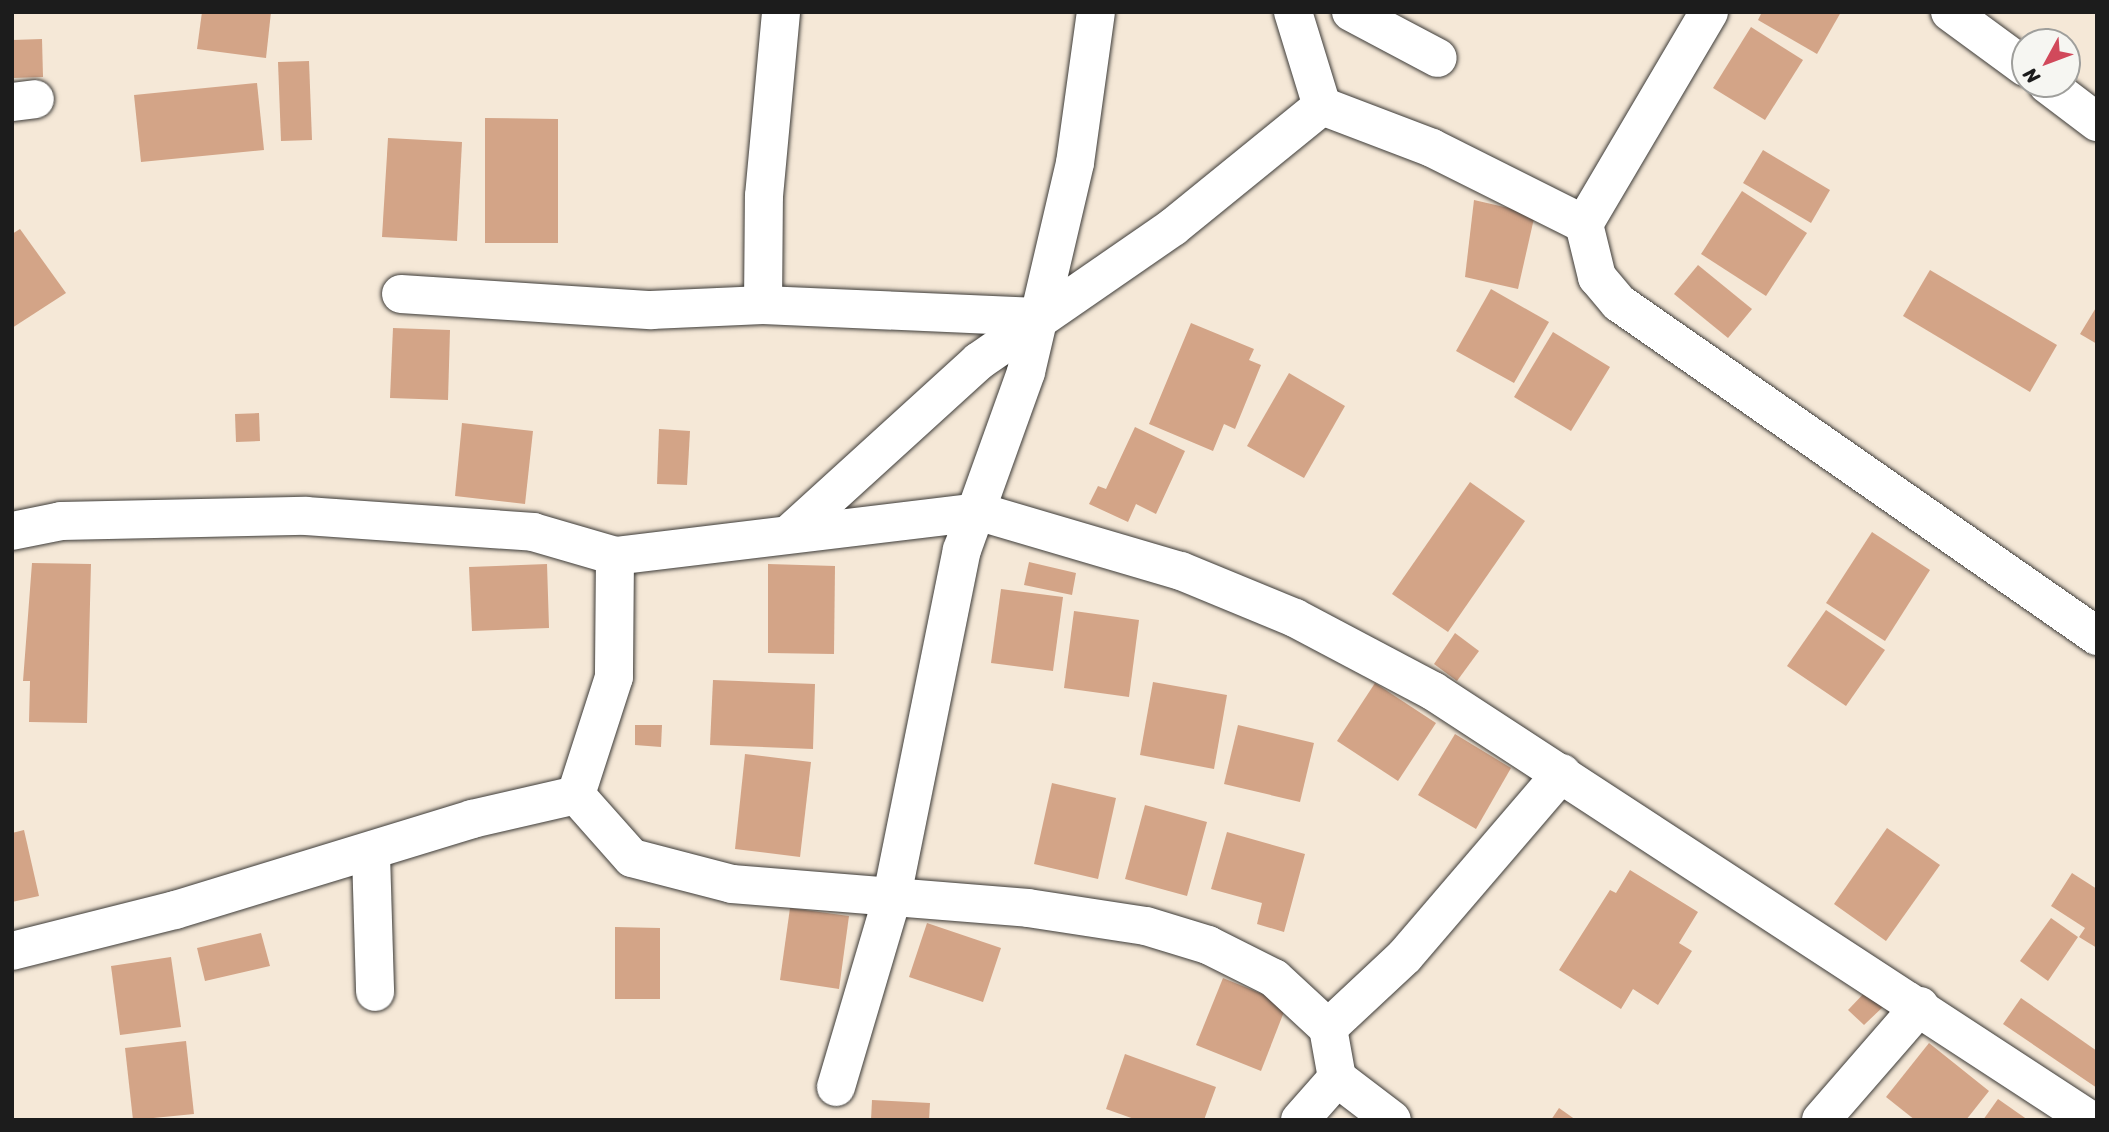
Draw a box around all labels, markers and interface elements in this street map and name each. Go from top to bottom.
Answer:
north arrow [2011,28,2081,98]
text: N [2015,60,2048,92]

